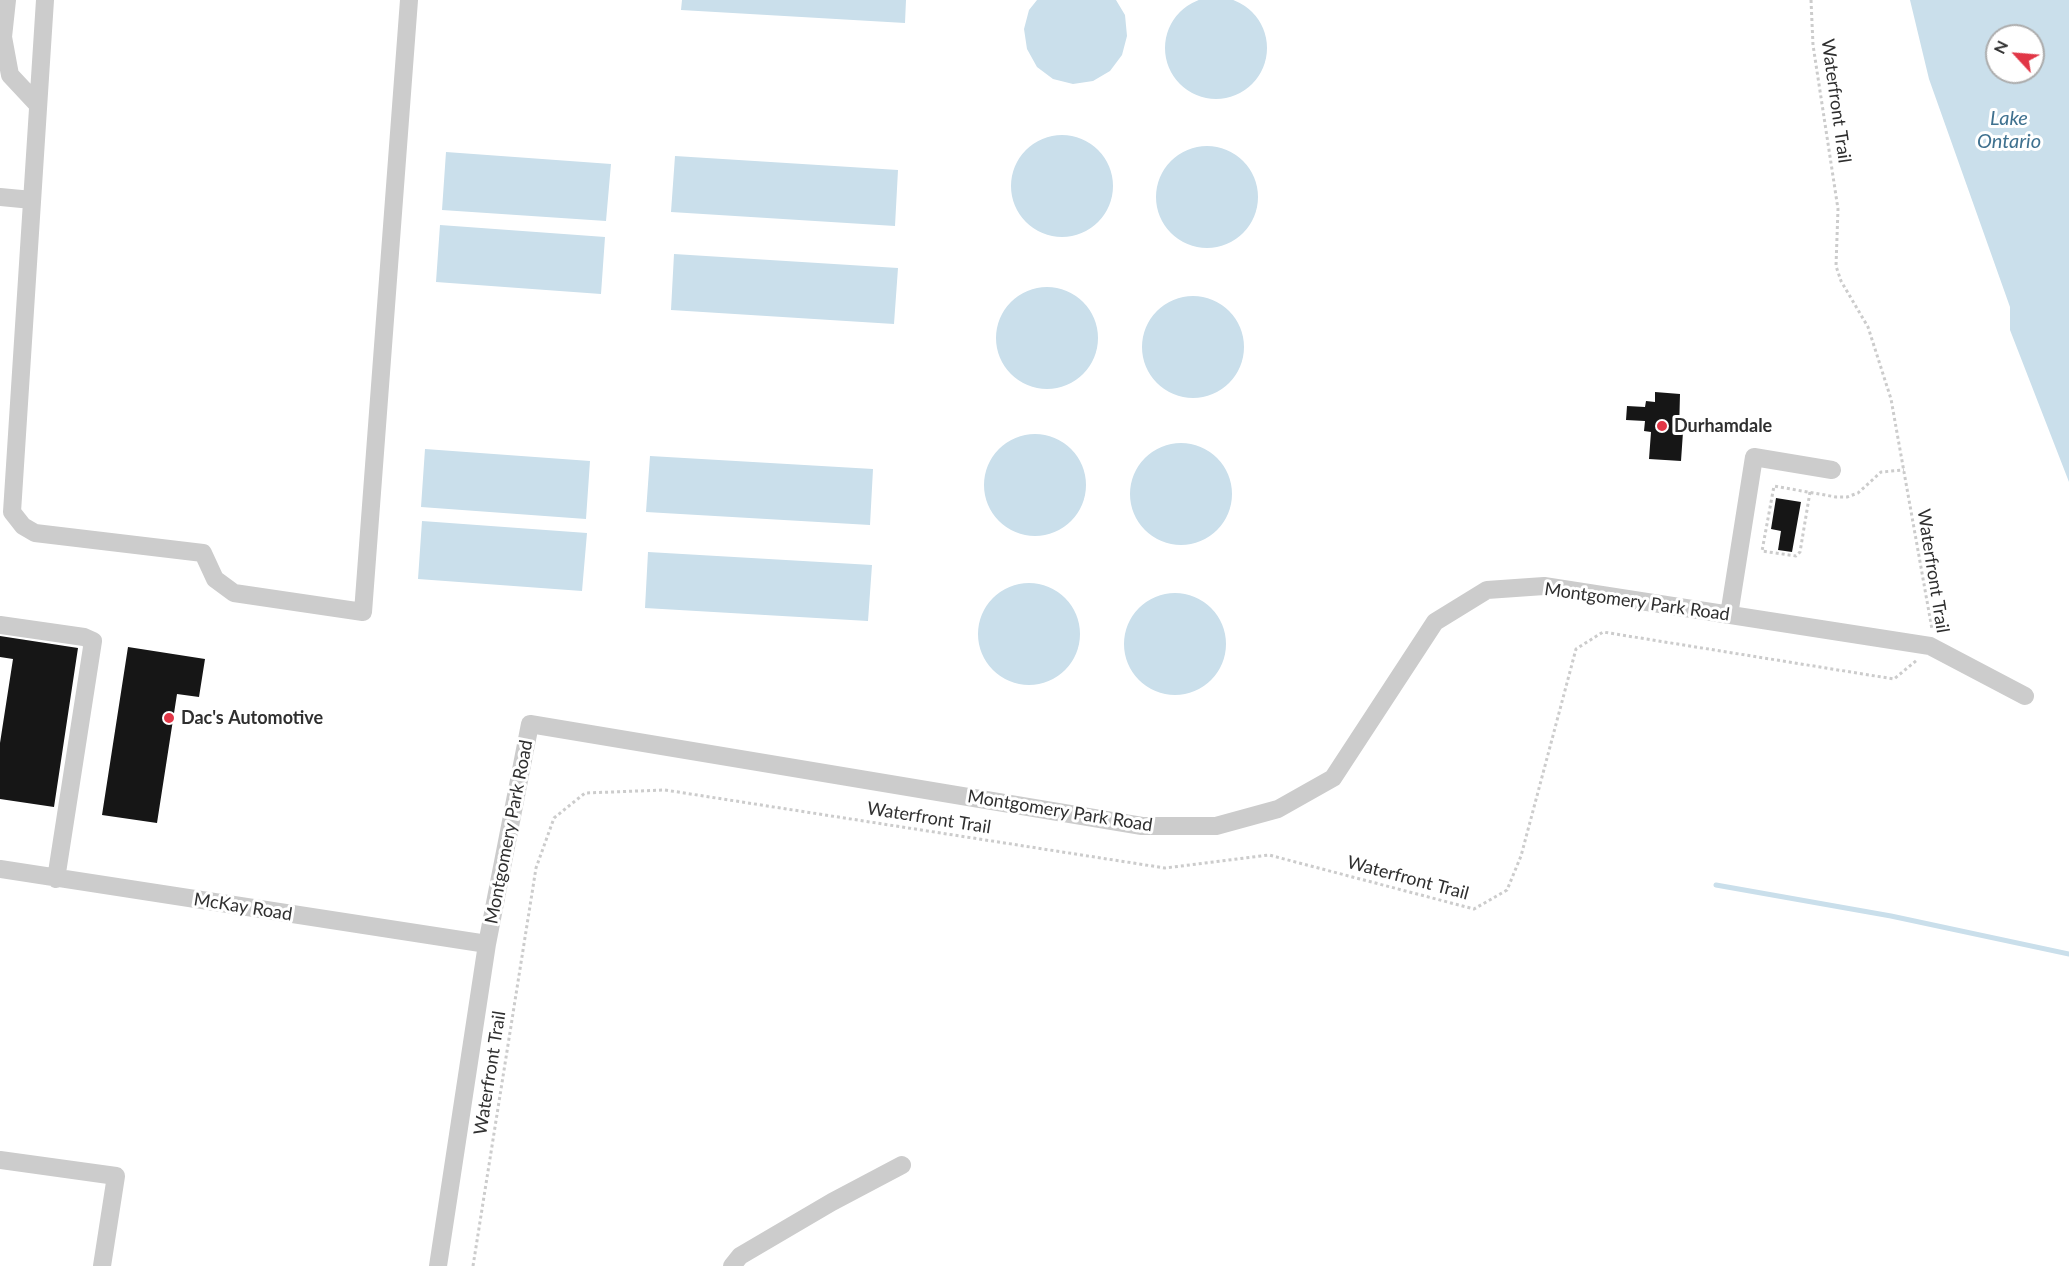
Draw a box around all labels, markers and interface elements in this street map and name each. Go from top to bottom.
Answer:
north arrow [1985,24,2045,84]
text: N [1989,37,2011,56]
street label: Waterfront Trail [1817,38,1855,164]
water label: Lake Ontario [1977,107,2041,154]
place label: Durhamdale [1674,415,1772,437]
marker: Durhamdale [1655,419,1669,433]
street label: Waterfront Trail [1913,507,1953,635]
street label: Montgomery Park Road [1543,578,1731,626]
place label: Dac's Automotive [181,707,323,729]
marker: Dac's Automotive [162,711,176,725]
street label: Montgomery Park Road [481,738,537,926]
street label: Montgomery Park Road [966,786,1154,836]
street label: Waterfront Trail [865,798,993,838]
street label: Waterfront Trail [1345,851,1471,905]
street label: McKay Road [192,889,294,925]
street label: Waterfront Trail [470,1009,510,1137]

